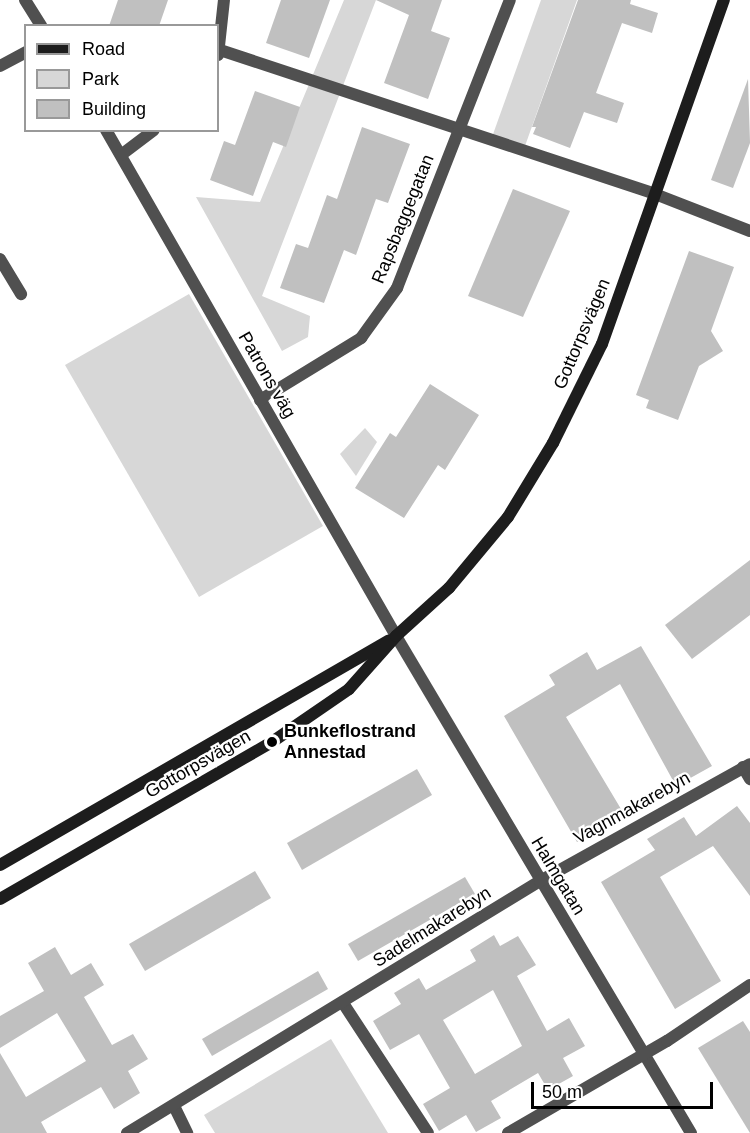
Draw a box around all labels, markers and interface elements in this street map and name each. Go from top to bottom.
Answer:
legend [24,24,219,132]
text: Road [82,39,125,59]
text: Park [82,69,119,89]
text: Building [82,99,146,119]
street label: Rapsbaggegatan [367,151,439,287]
street label: Gottorpsvägen [549,275,615,393]
street label: Patrons väg [234,328,300,422]
place label: Bunkeflostrand Annestad [284,721,416,764]
street label: Gottorpsvägen [141,725,255,803]
marker: Bunkeflostrand Annestad [265,735,279,749]
street label: Vagnmakarebyn [570,767,694,849]
street label: Halmgatan [526,833,590,919]
street label: Sadelmakarebyn [369,882,495,972]
scale bar [534,1070,716,1108]
text: 50 m [542,1082,582,1102]

